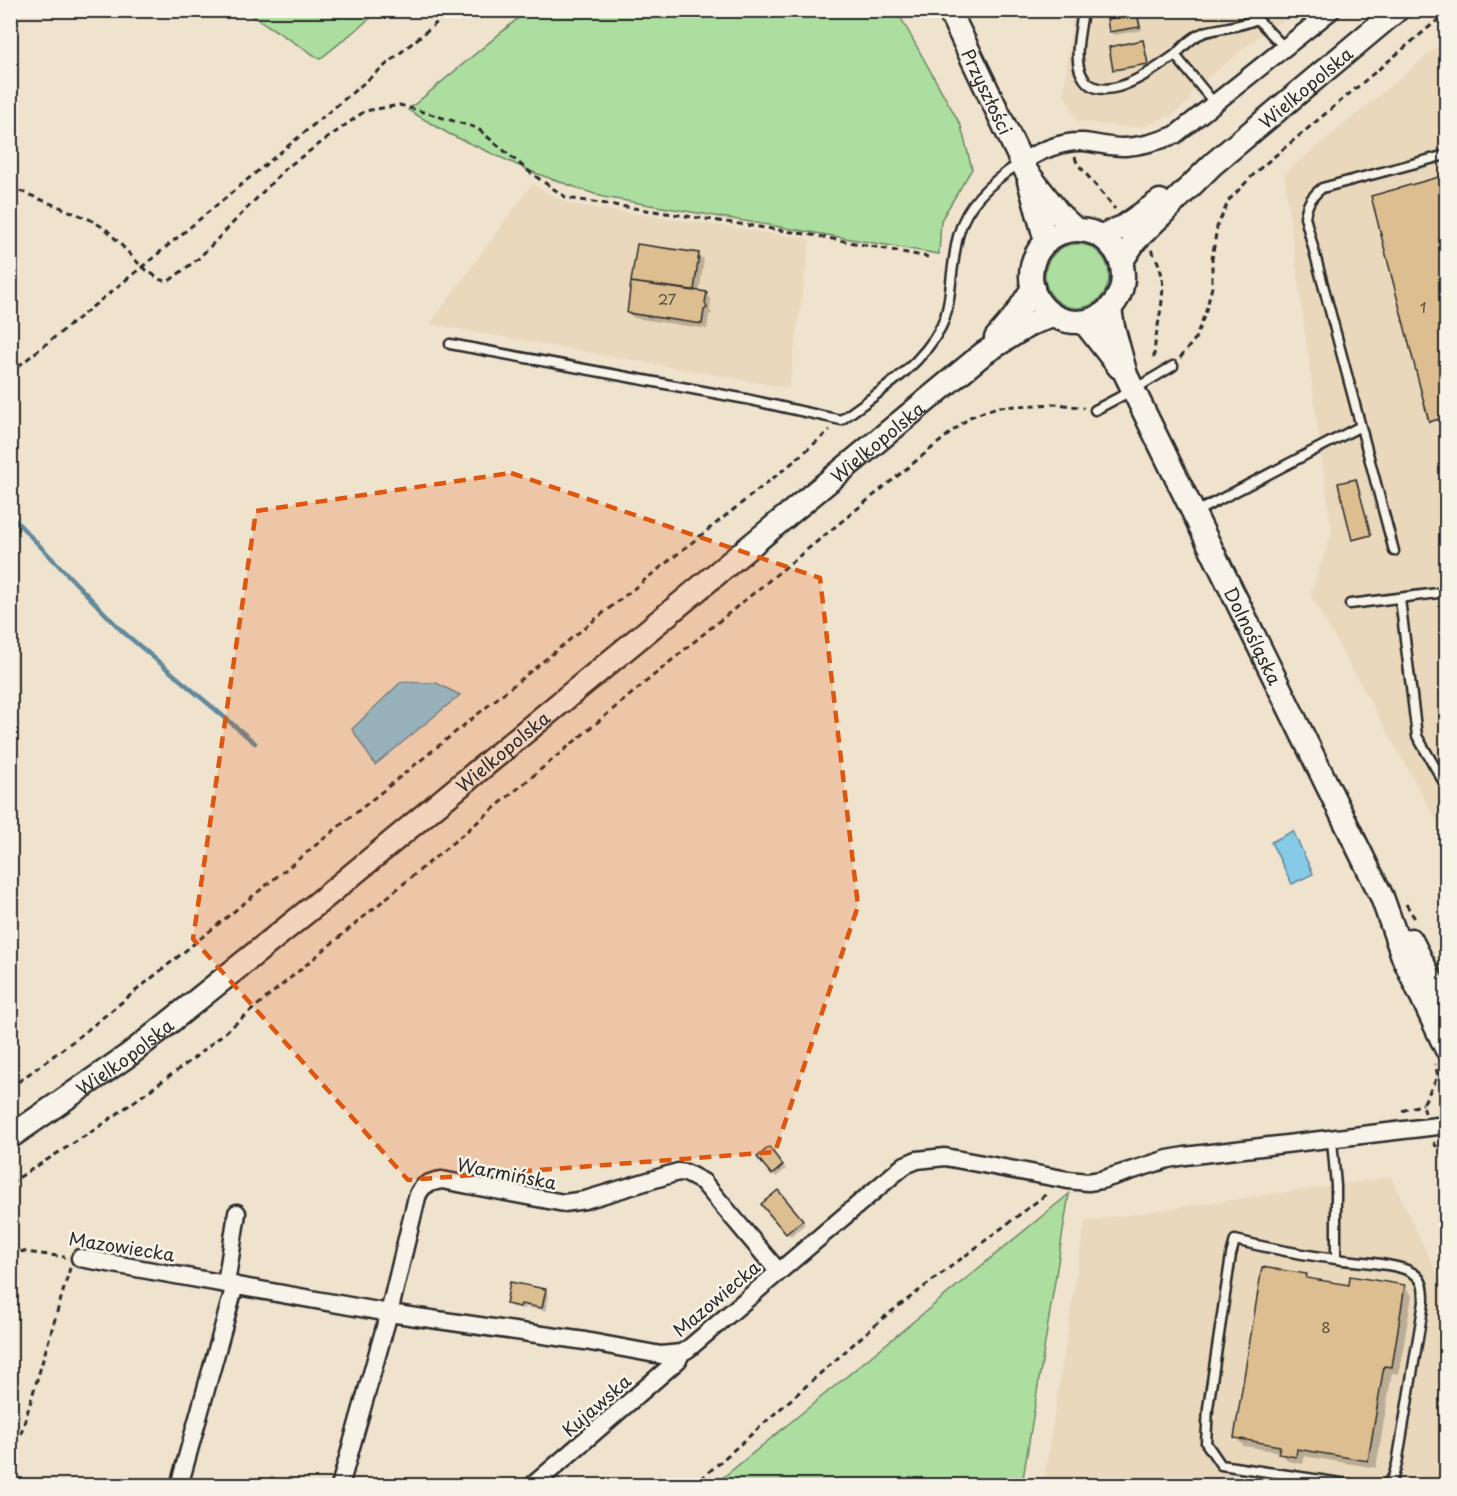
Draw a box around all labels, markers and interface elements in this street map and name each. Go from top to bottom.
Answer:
street label: Wielkopolska [1252,39,1359,134]
street label: Przyszłości [956,44,1020,139]
house number: 27 [658,287,677,310]
house number: 1 [1420,295,1426,318]
street label: Wielkopolska [824,394,931,488]
street label: Dolnośląska [1218,582,1289,690]
street label: Wielkopolska [449,703,556,798]
street label: Wielkopolska [70,1011,179,1101]
street label: Warmińska [455,1150,560,1196]
street label: Mazowiecka [67,1224,178,1268]
street label: Mazowiecka [666,1253,766,1343]
house number: 8 [1321,1315,1331,1338]
street label: Kujawska [556,1367,637,1443]

